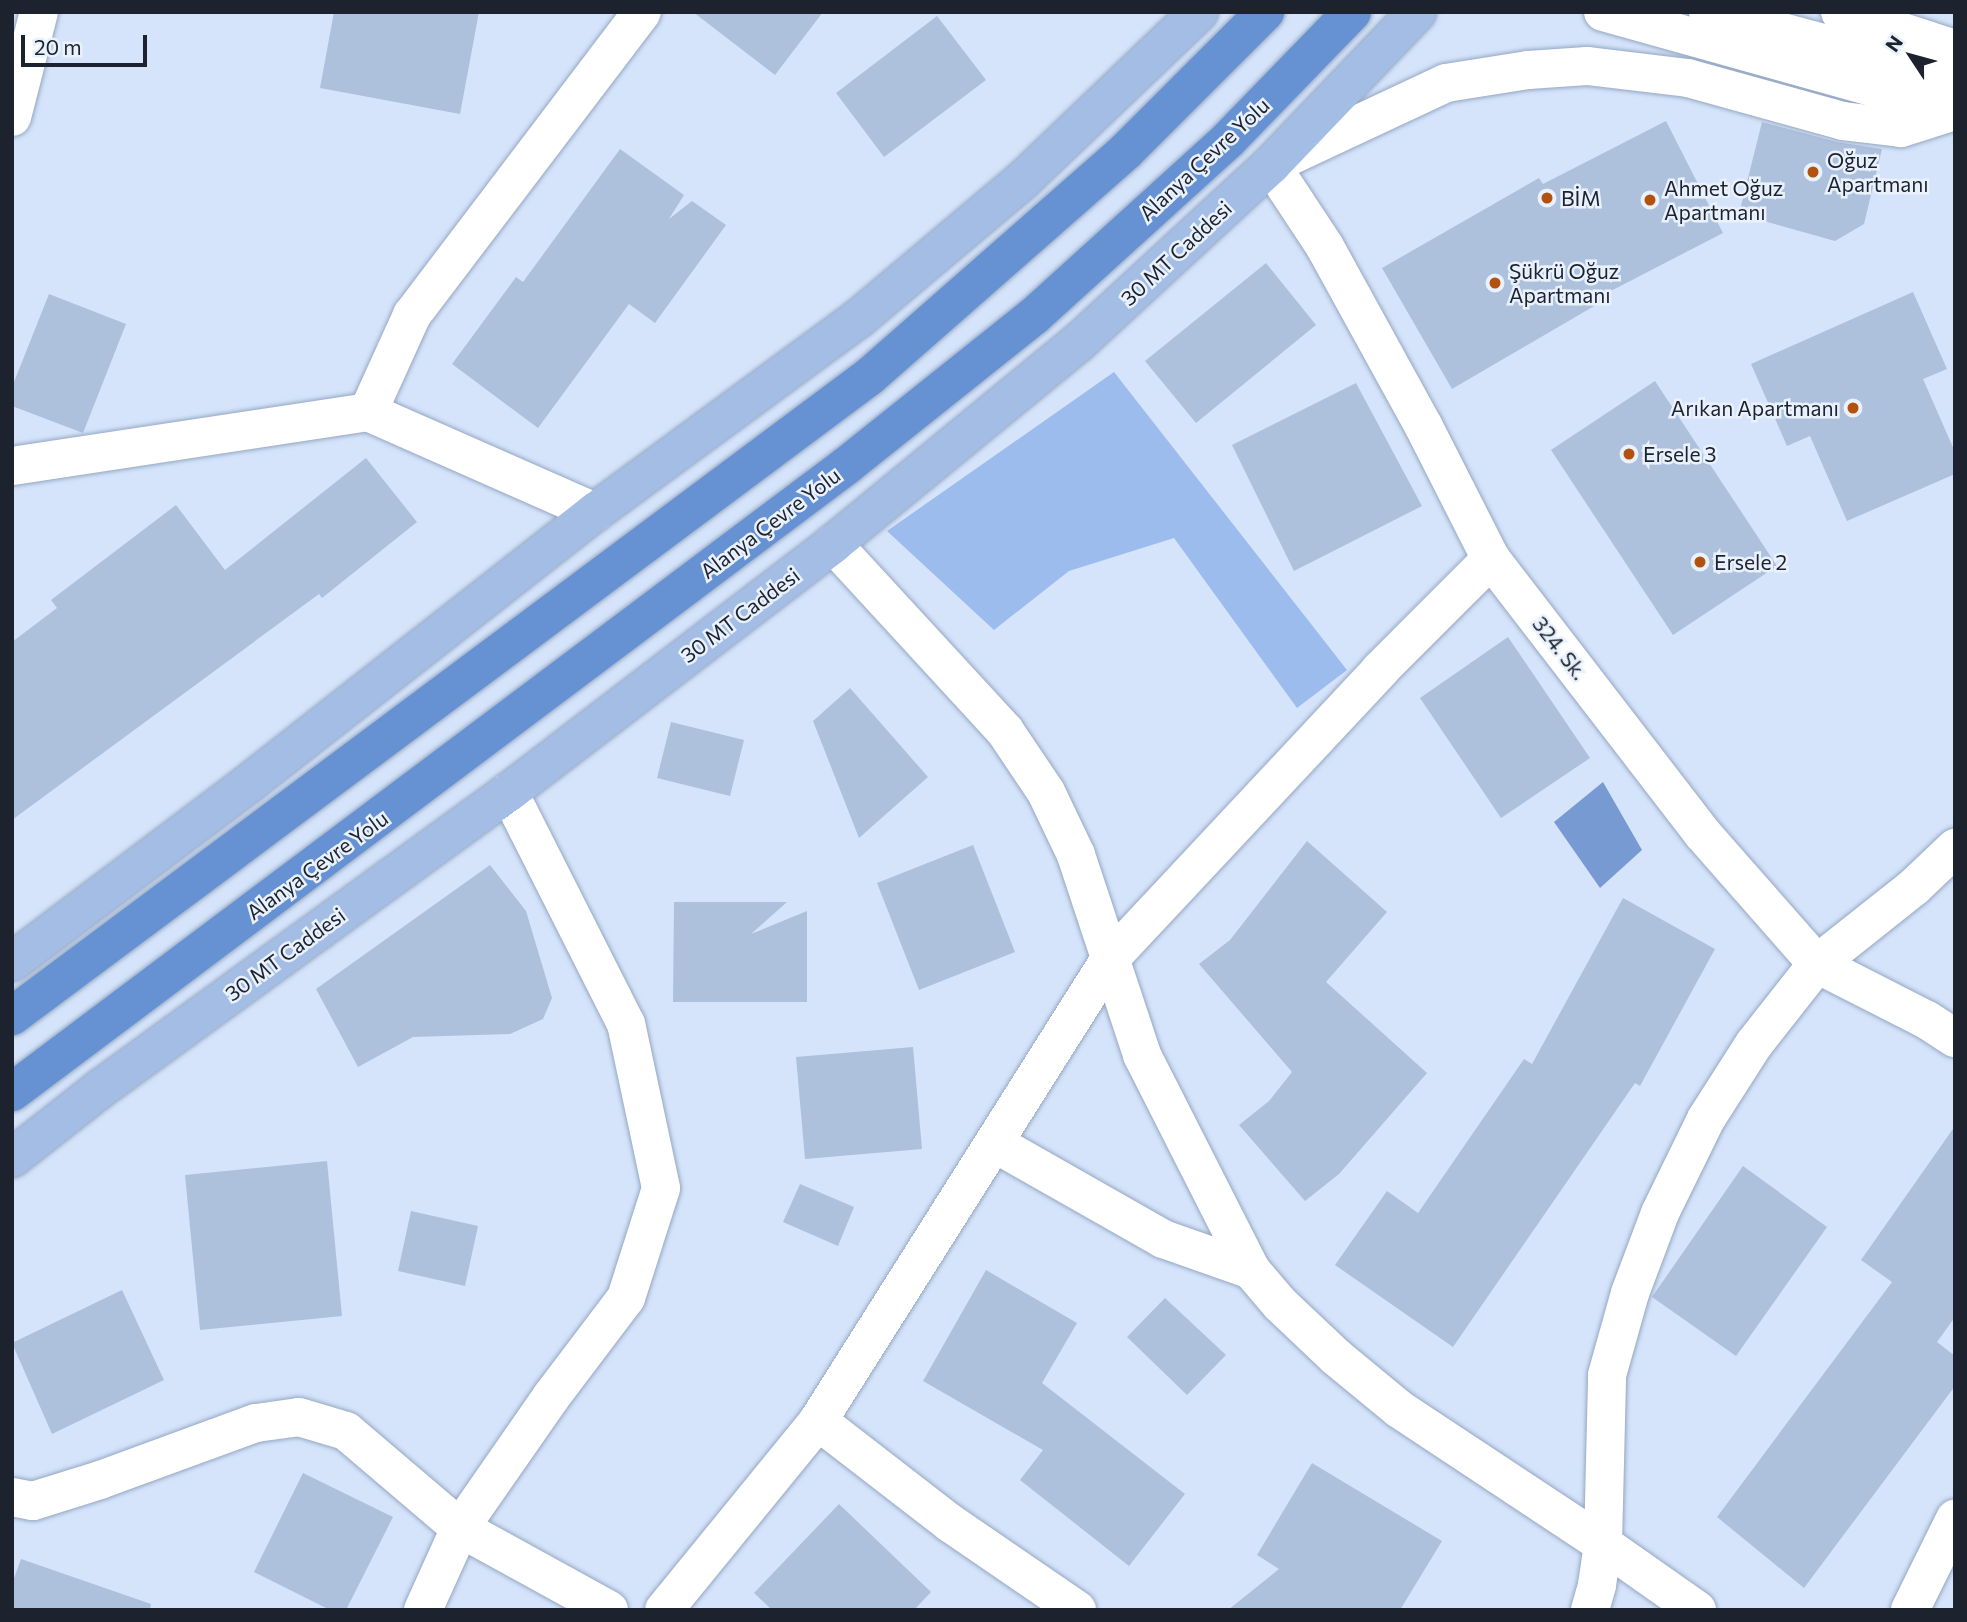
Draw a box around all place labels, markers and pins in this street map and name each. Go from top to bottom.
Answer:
place label: Oğuz Apartmanı [1827,147,1929,197]
marker: Oğuz Apartmanı [1805,164,1821,180]
place label: Ahmet Oğuz Apartmanı [1664,175,1783,225]
place label: BİM [1561,185,1601,211]
marker: BİM [1539,190,1555,206]
marker: Ahmet Oğuz Apartmanı [1642,192,1658,208]
place label: Şükrü Oğuz Apartmanı [1509,258,1619,308]
marker: Şükrü Oğuz Apartmanı [1487,275,1503,291]
place label: Arıkan Apartmanı [1671,395,1839,421]
marker: Arıkan Apartmanı [1845,400,1861,416]
place label: Ersele 3 [1643,441,1717,467]
marker: Ersele 3 [1621,446,1637,462]
place label: Ersele 2 [1714,549,1787,575]
marker: Ersele 2 [1692,554,1708,570]

